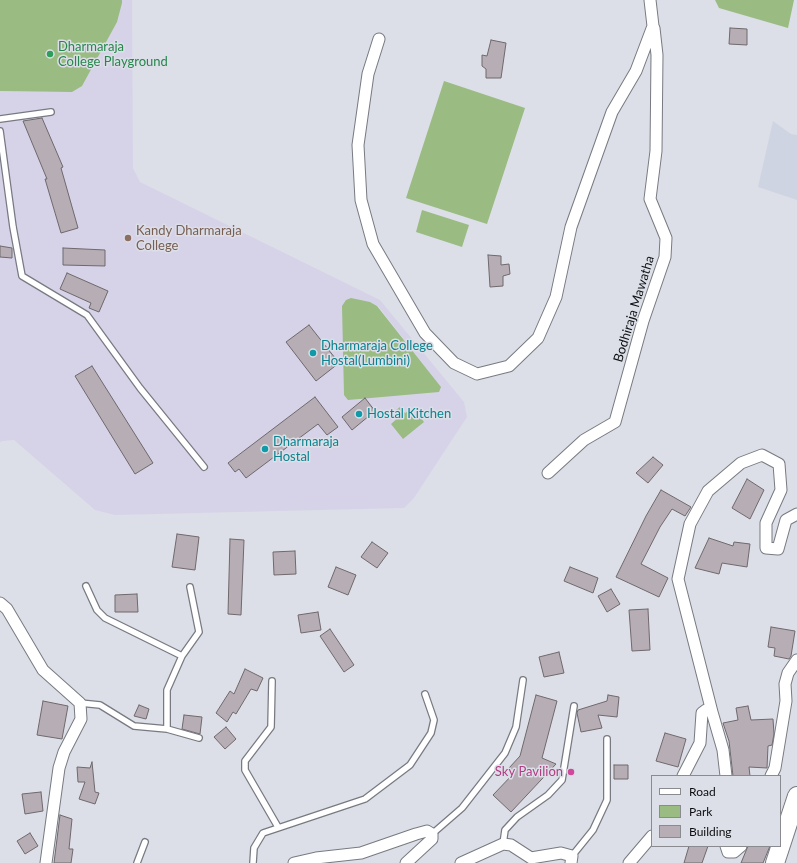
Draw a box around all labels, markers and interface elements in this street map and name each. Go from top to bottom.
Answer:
place label: Dharmaraja College Playground [58,39,168,70]
marker: Dharmaraja College Playground [45,49,55,59]
place label: Kandy Dharmaraja College [136,223,242,254]
marker: Kandy Dharmaraja College [123,233,133,243]
street label: Bodhiraja Mawatha [610,254,658,364]
place label: Dharmaraja College Hostal(Lumbini) [321,338,433,369]
marker: Dharmaraja College Hostal(Lumbini) [308,348,318,358]
place label: Hostal Kitchen [367,406,451,422]
marker: Hostal Kitchen [354,409,364,419]
place label: Dharmaraja Hostal [273,434,339,465]
marker: Dharmaraja Hostal [260,444,270,454]
place label: Sky Pavilion [495,764,563,780]
marker: Sky Pavilion [566,767,576,777]
legend [651,775,781,847]
text: Road [689,784,716,799]
text: Park [689,804,712,819]
text: Building [689,824,732,839]

